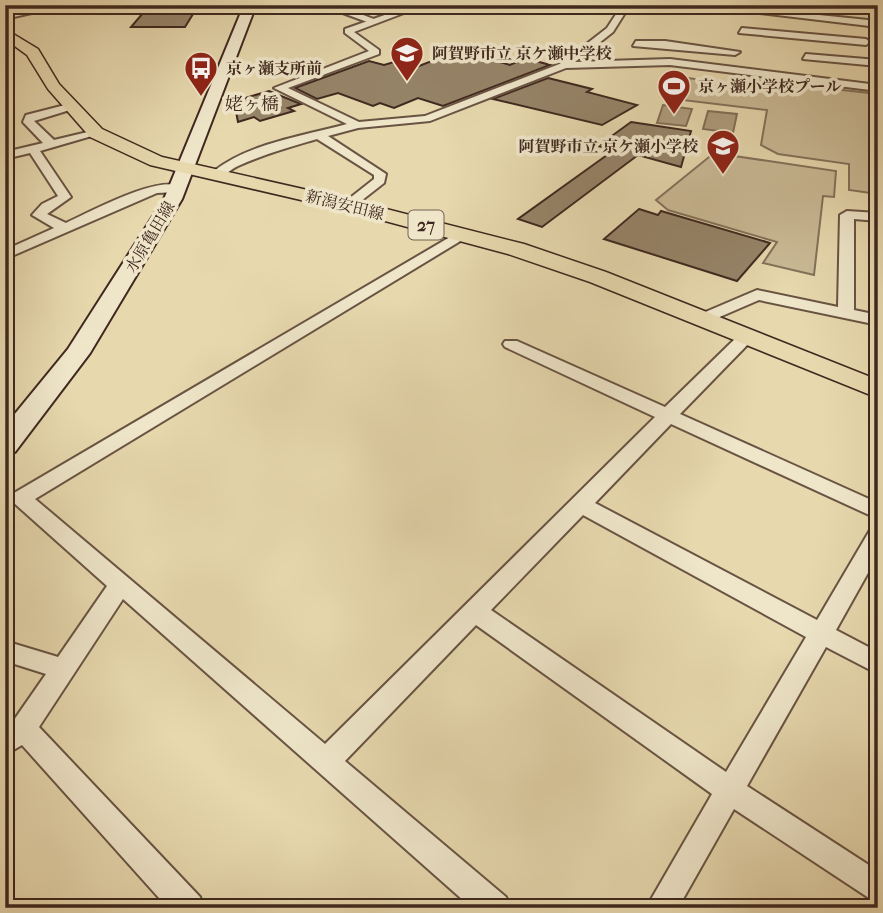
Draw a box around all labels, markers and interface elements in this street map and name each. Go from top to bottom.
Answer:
school or university icon: 阿賀野市立 京ケ瀬中学校 [388,34,426,83]
place label: 阿賀野市立 京ケ瀬中学校 [432,44,612,63]
bus stop icon: 京ヶ瀬支所前 [182,49,220,98]
place label: 京ヶ瀬支所前 [226,59,322,78]
sports icon: 京ヶ瀬小学校プール [655,67,693,116]
place label: 京ヶ瀬小学校プール [698,77,841,96]
district label: 姥ヶ橋 [225,94,279,115]
school or university icon: 阿賀野市立 京ケ瀬小学校 [704,127,742,176]
place label: 阿賀野市立 京ケ瀬小学校 [519,137,699,156]
street label: 新潟安田線 [304,186,386,224]
street label: 水原亀田線 [121,198,179,276]
road number: 27 [408,210,444,240]

